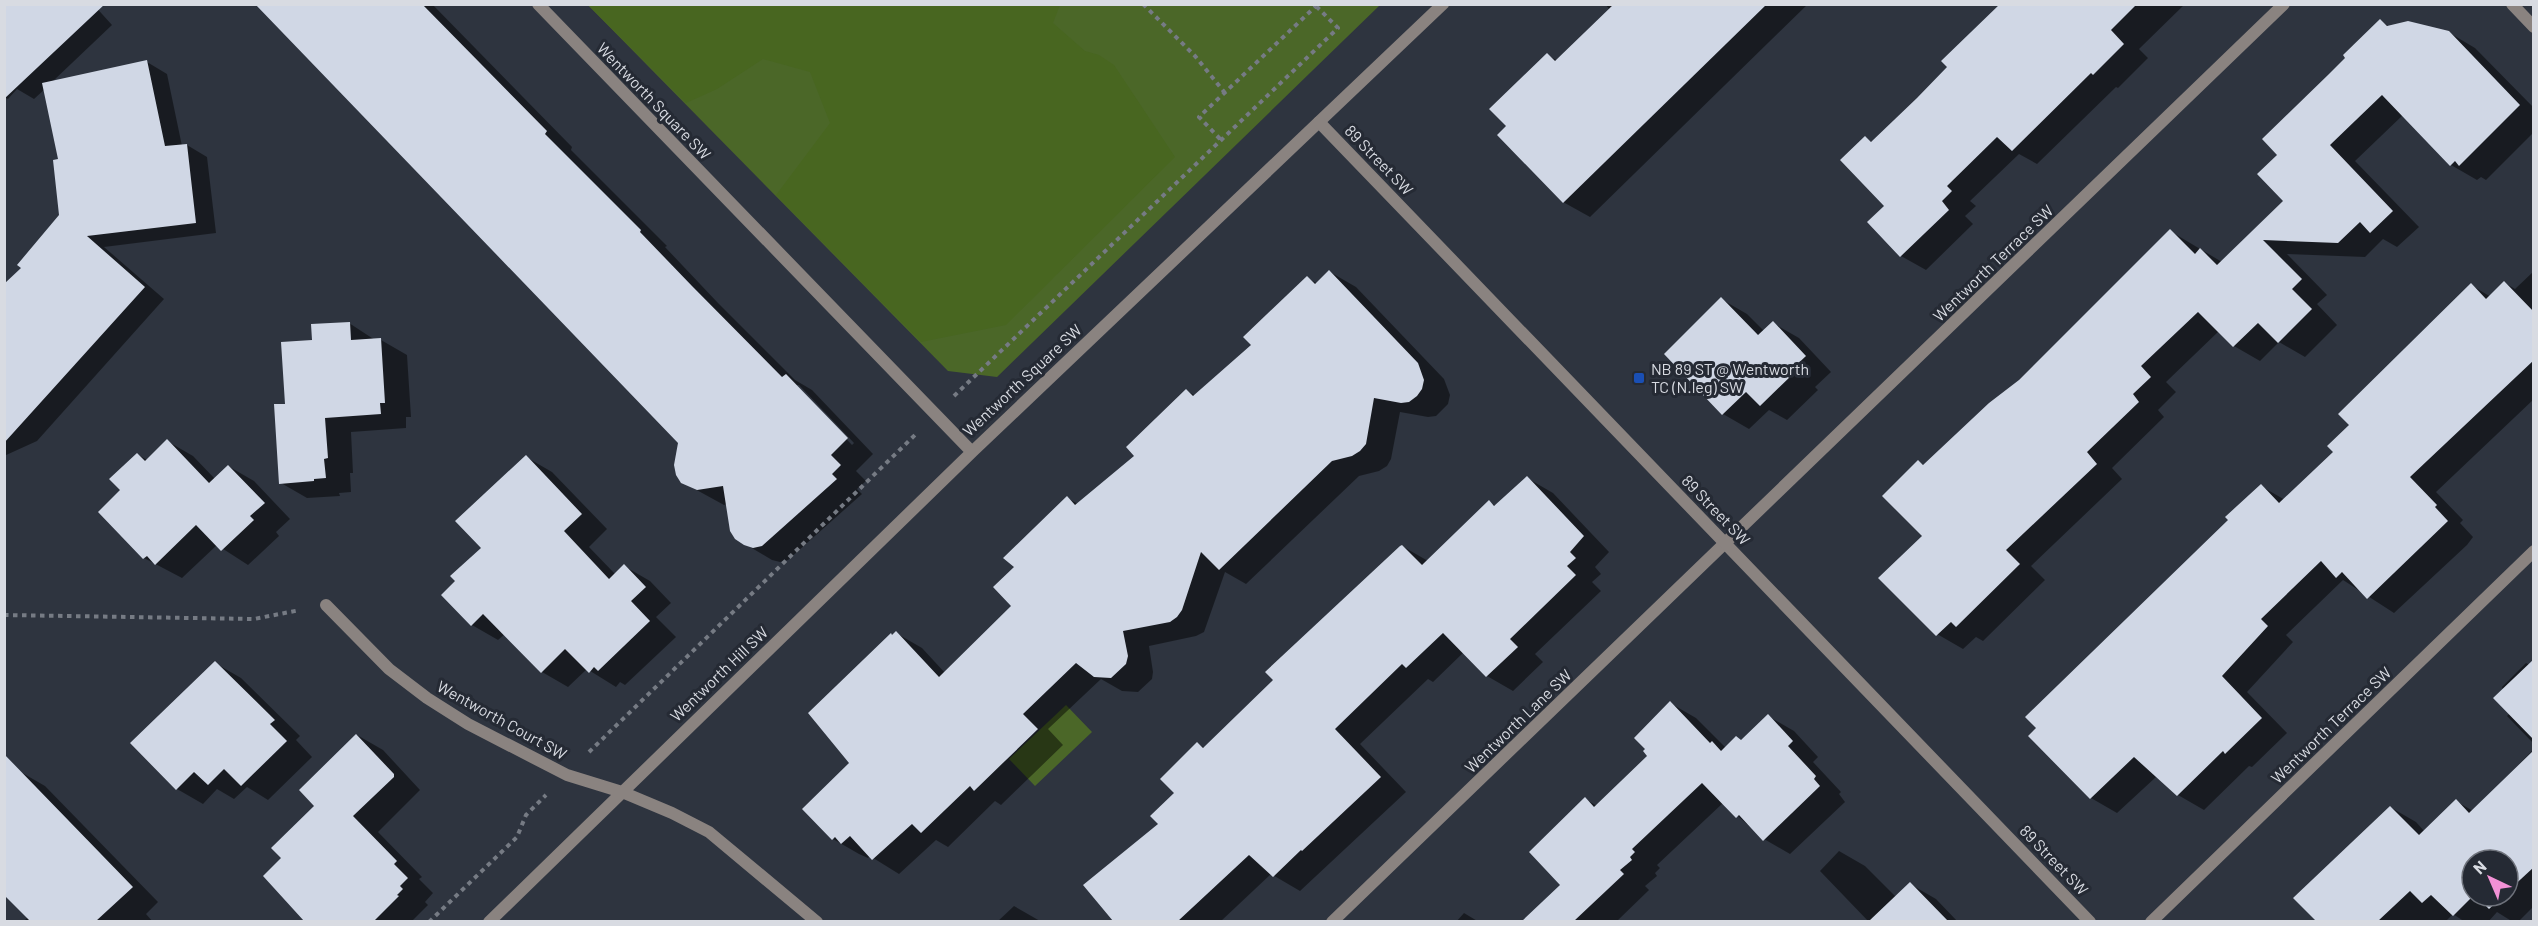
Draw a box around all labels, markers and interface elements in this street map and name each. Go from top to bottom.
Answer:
street label: Wentworth Square SW [593,38,715,163]
street label: 89 Street SW [1341,121,1417,199]
street label: Wentworth Terrace SW [1929,200,2057,325]
street label: Wentworth Square SW [958,320,1085,440]
place label: NB 89 ST @ Wentworth TC (N.leg) SW [1651,359,1809,396]
marker: NB 89 ST @ Wentworth TC (N.leg) SW [1632,371,1646,385]
street label: 89 Street SW [1678,471,1754,549]
street label: Wentworth Hill SW [666,622,771,725]
street label: Wentworth Terrace SW [2267,662,2395,787]
street label: Wentworth Lane SW [1460,665,1575,776]
street label: Wentworth Court SW [434,676,570,763]
street label: 89 Street SW [2016,821,2092,899]
north arrow [2460,848,2520,908]
text: N [2469,856,2490,877]

